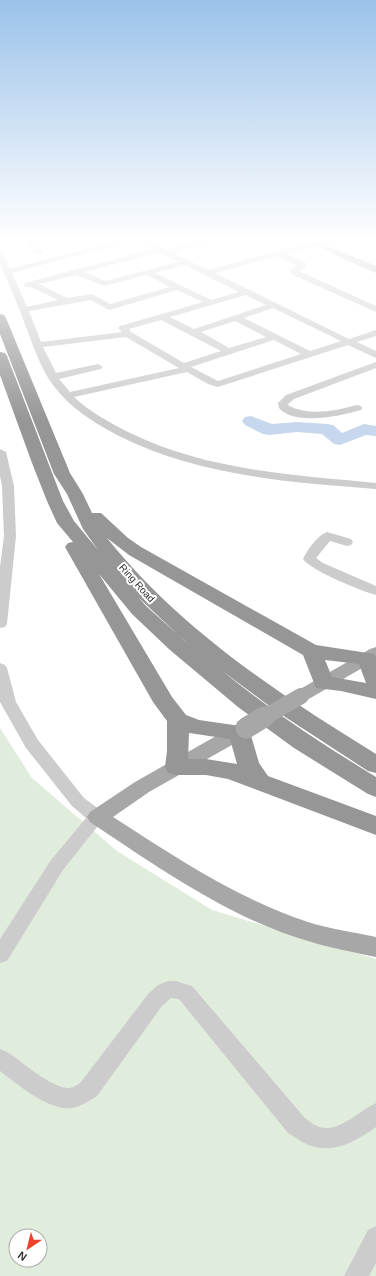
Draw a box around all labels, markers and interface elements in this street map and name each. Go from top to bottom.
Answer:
street label: Ring Road [117,562,157,604]
north arrow [8,1228,48,1268]
text: N [16,1249,29,1263]

